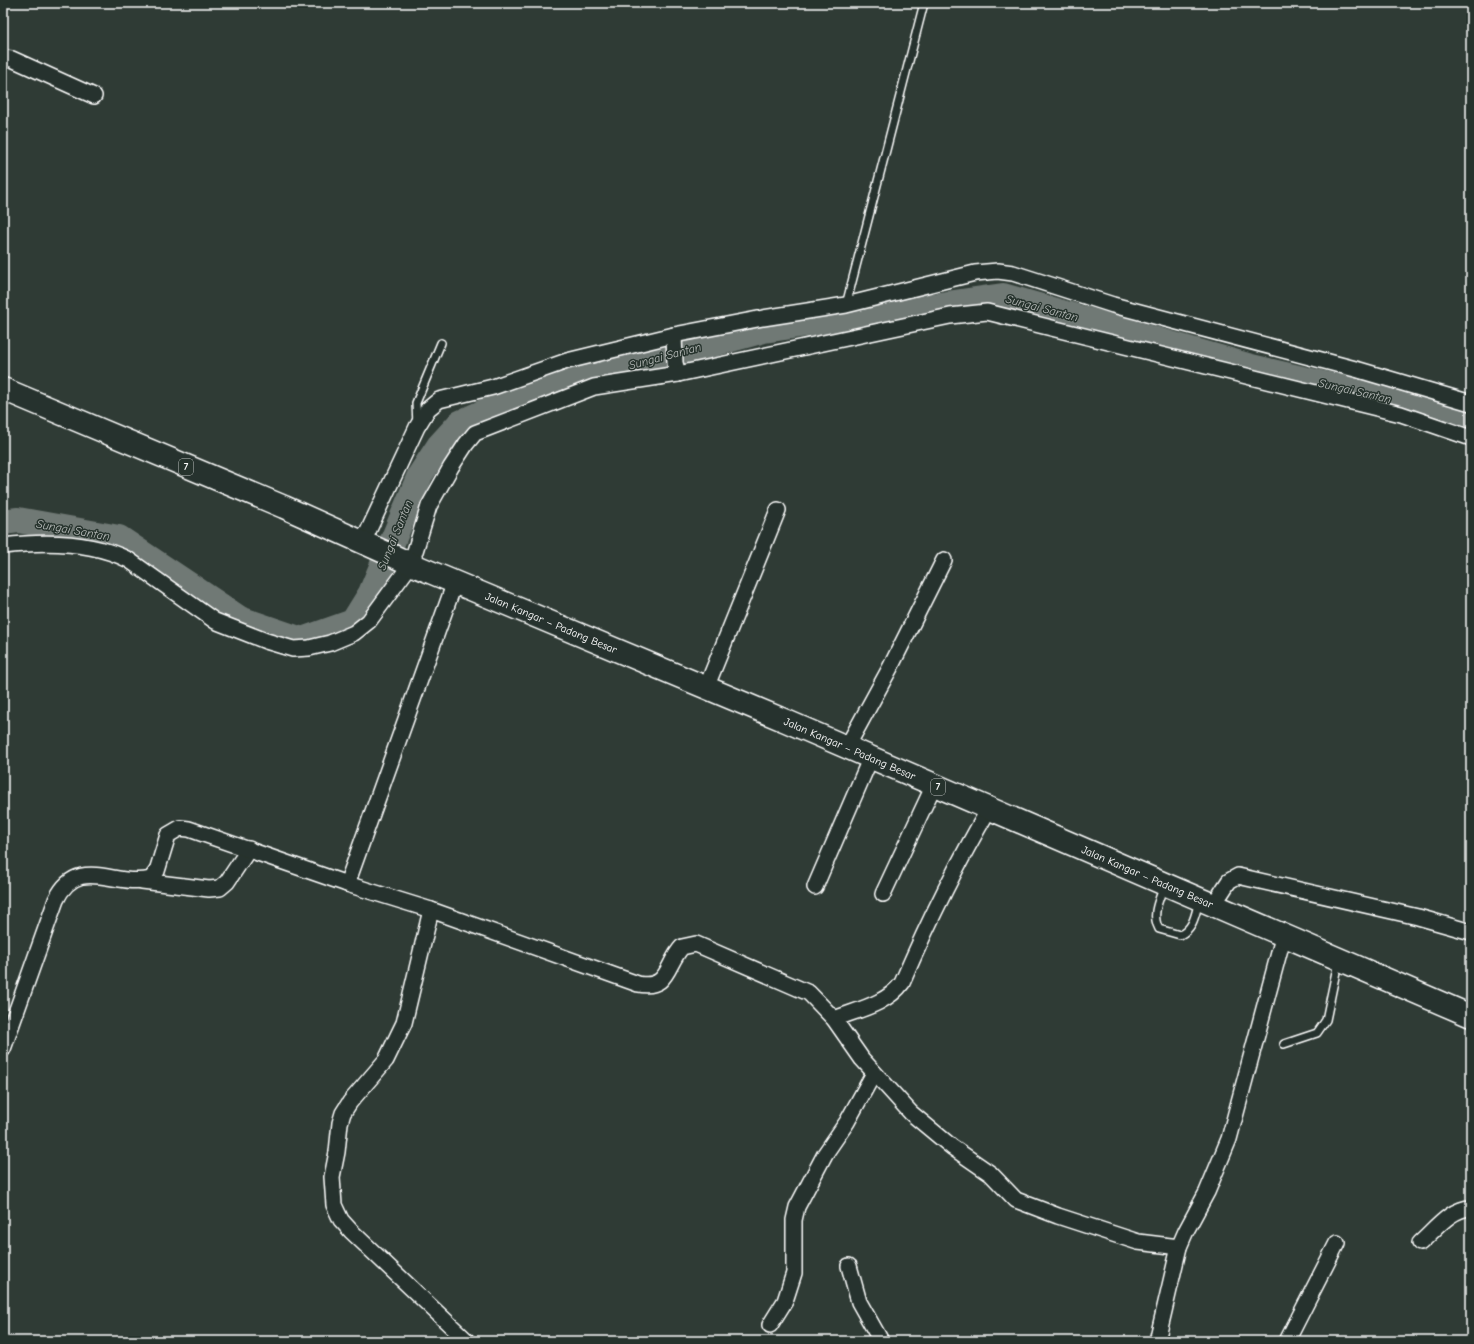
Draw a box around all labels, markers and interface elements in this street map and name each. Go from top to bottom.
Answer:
water label: Sungai Santan [1004,292,1080,324]
water label: Sungai Santan [627,340,703,372]
water label: Sungai Santan [1317,376,1393,406]
road number: 7 [179,459,193,475]
water label: Sungai Santan [375,498,416,572]
water label: Sungai Santan [35,517,111,543]
street label: Jalan Kangar – Padang Besar [483,589,620,656]
street label: Jalan Kangar – Padang Besar [782,714,918,783]
road number: 7 [931,779,945,795]
street label: Jalan Kangar – Padang Besar [1080,843,1216,911]

